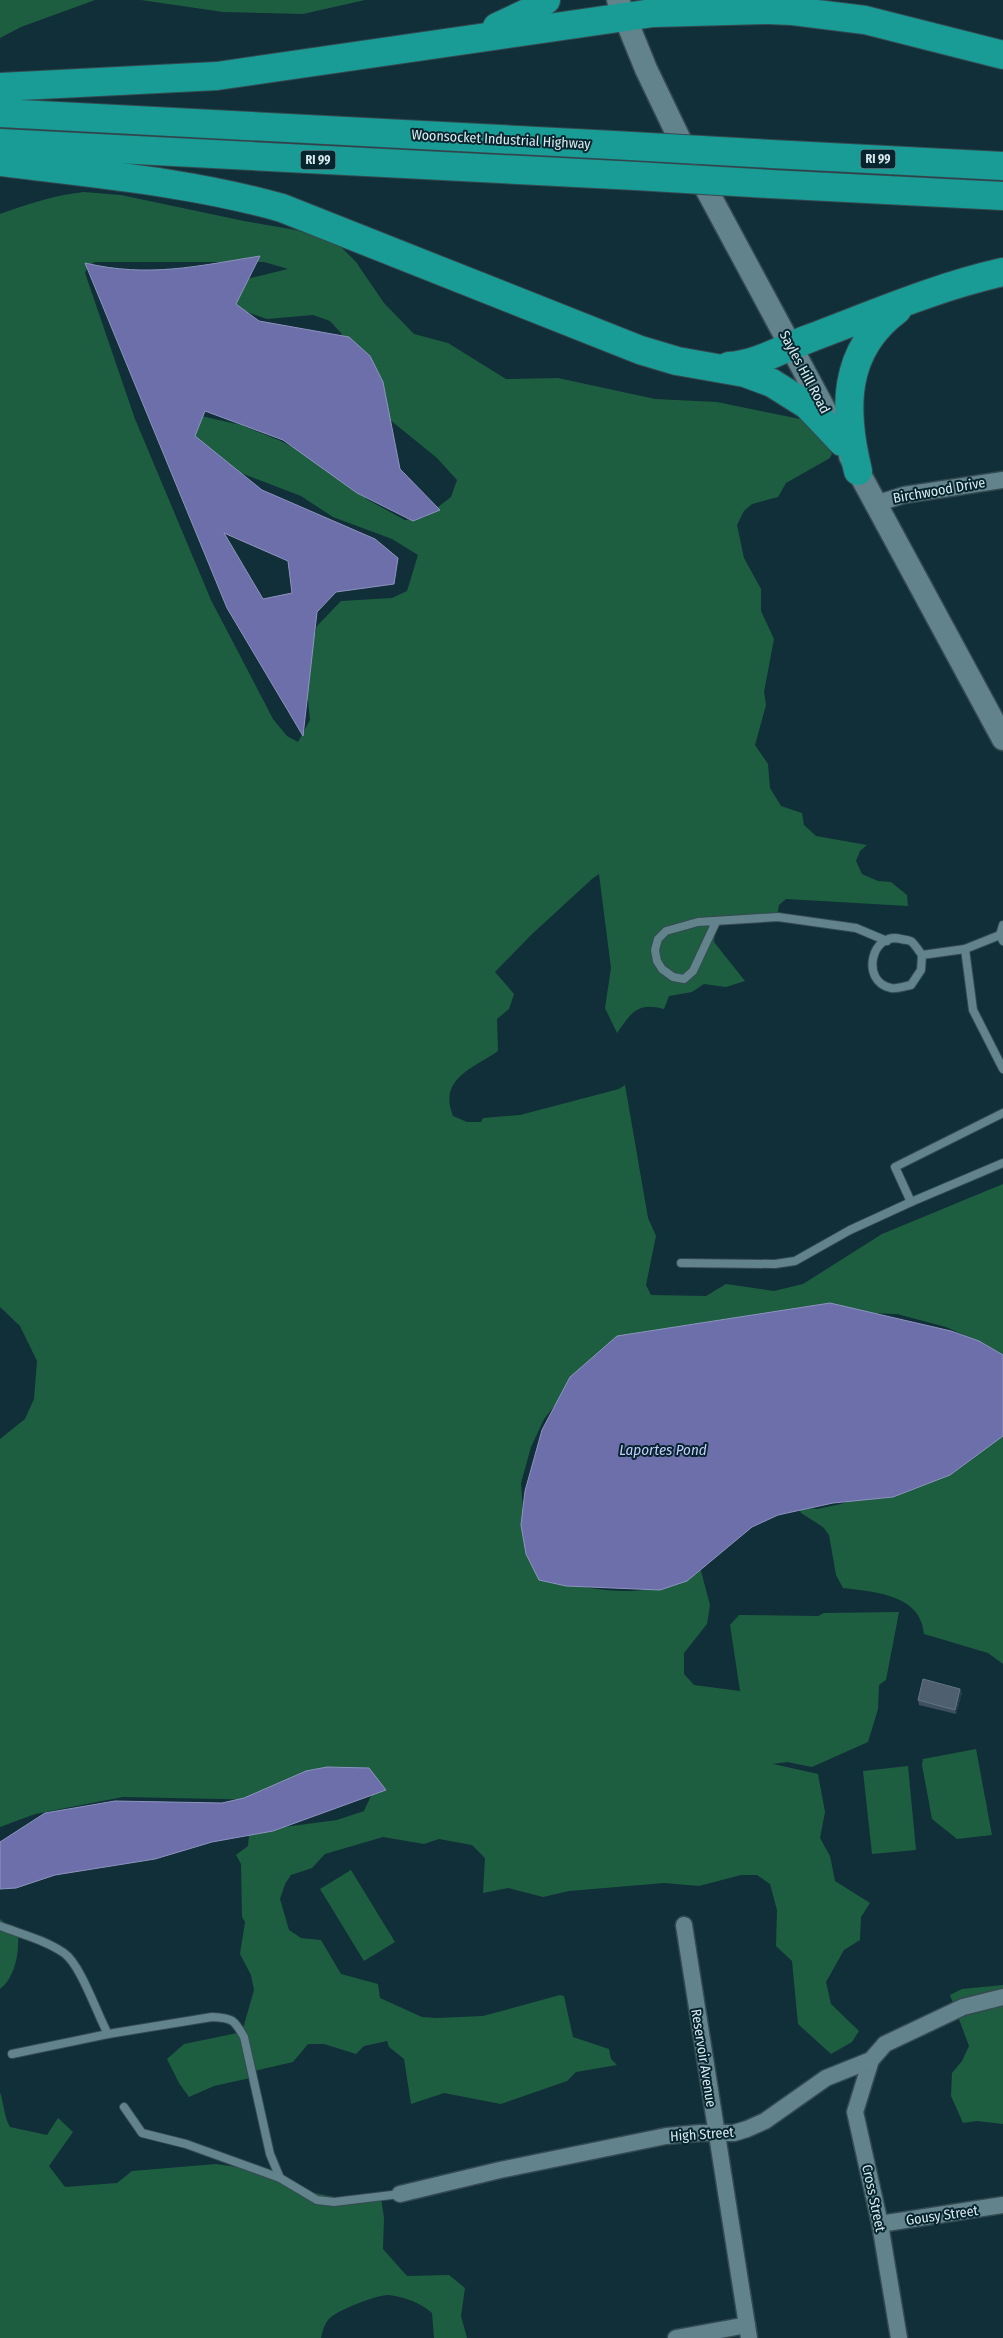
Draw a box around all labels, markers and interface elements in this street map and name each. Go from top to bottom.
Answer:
street label: Woonsocket Industrial Highway [411,126,592,153]
road number: RI 99 [300,150,336,170]
road number: RI 99 [860,150,896,168]
street label: Sayles Hill Road [776,328,834,417]
street label: Birchwood Drive [892,474,987,507]
water label: Laportes Pond [619,1441,707,1459]
street label: Reservoir Avenue [687,2008,720,2109]
street label: High Street [670,2124,735,2145]
street label: Cross Street [858,2163,889,2234]
street label: Gousy Street [905,2202,980,2229]

